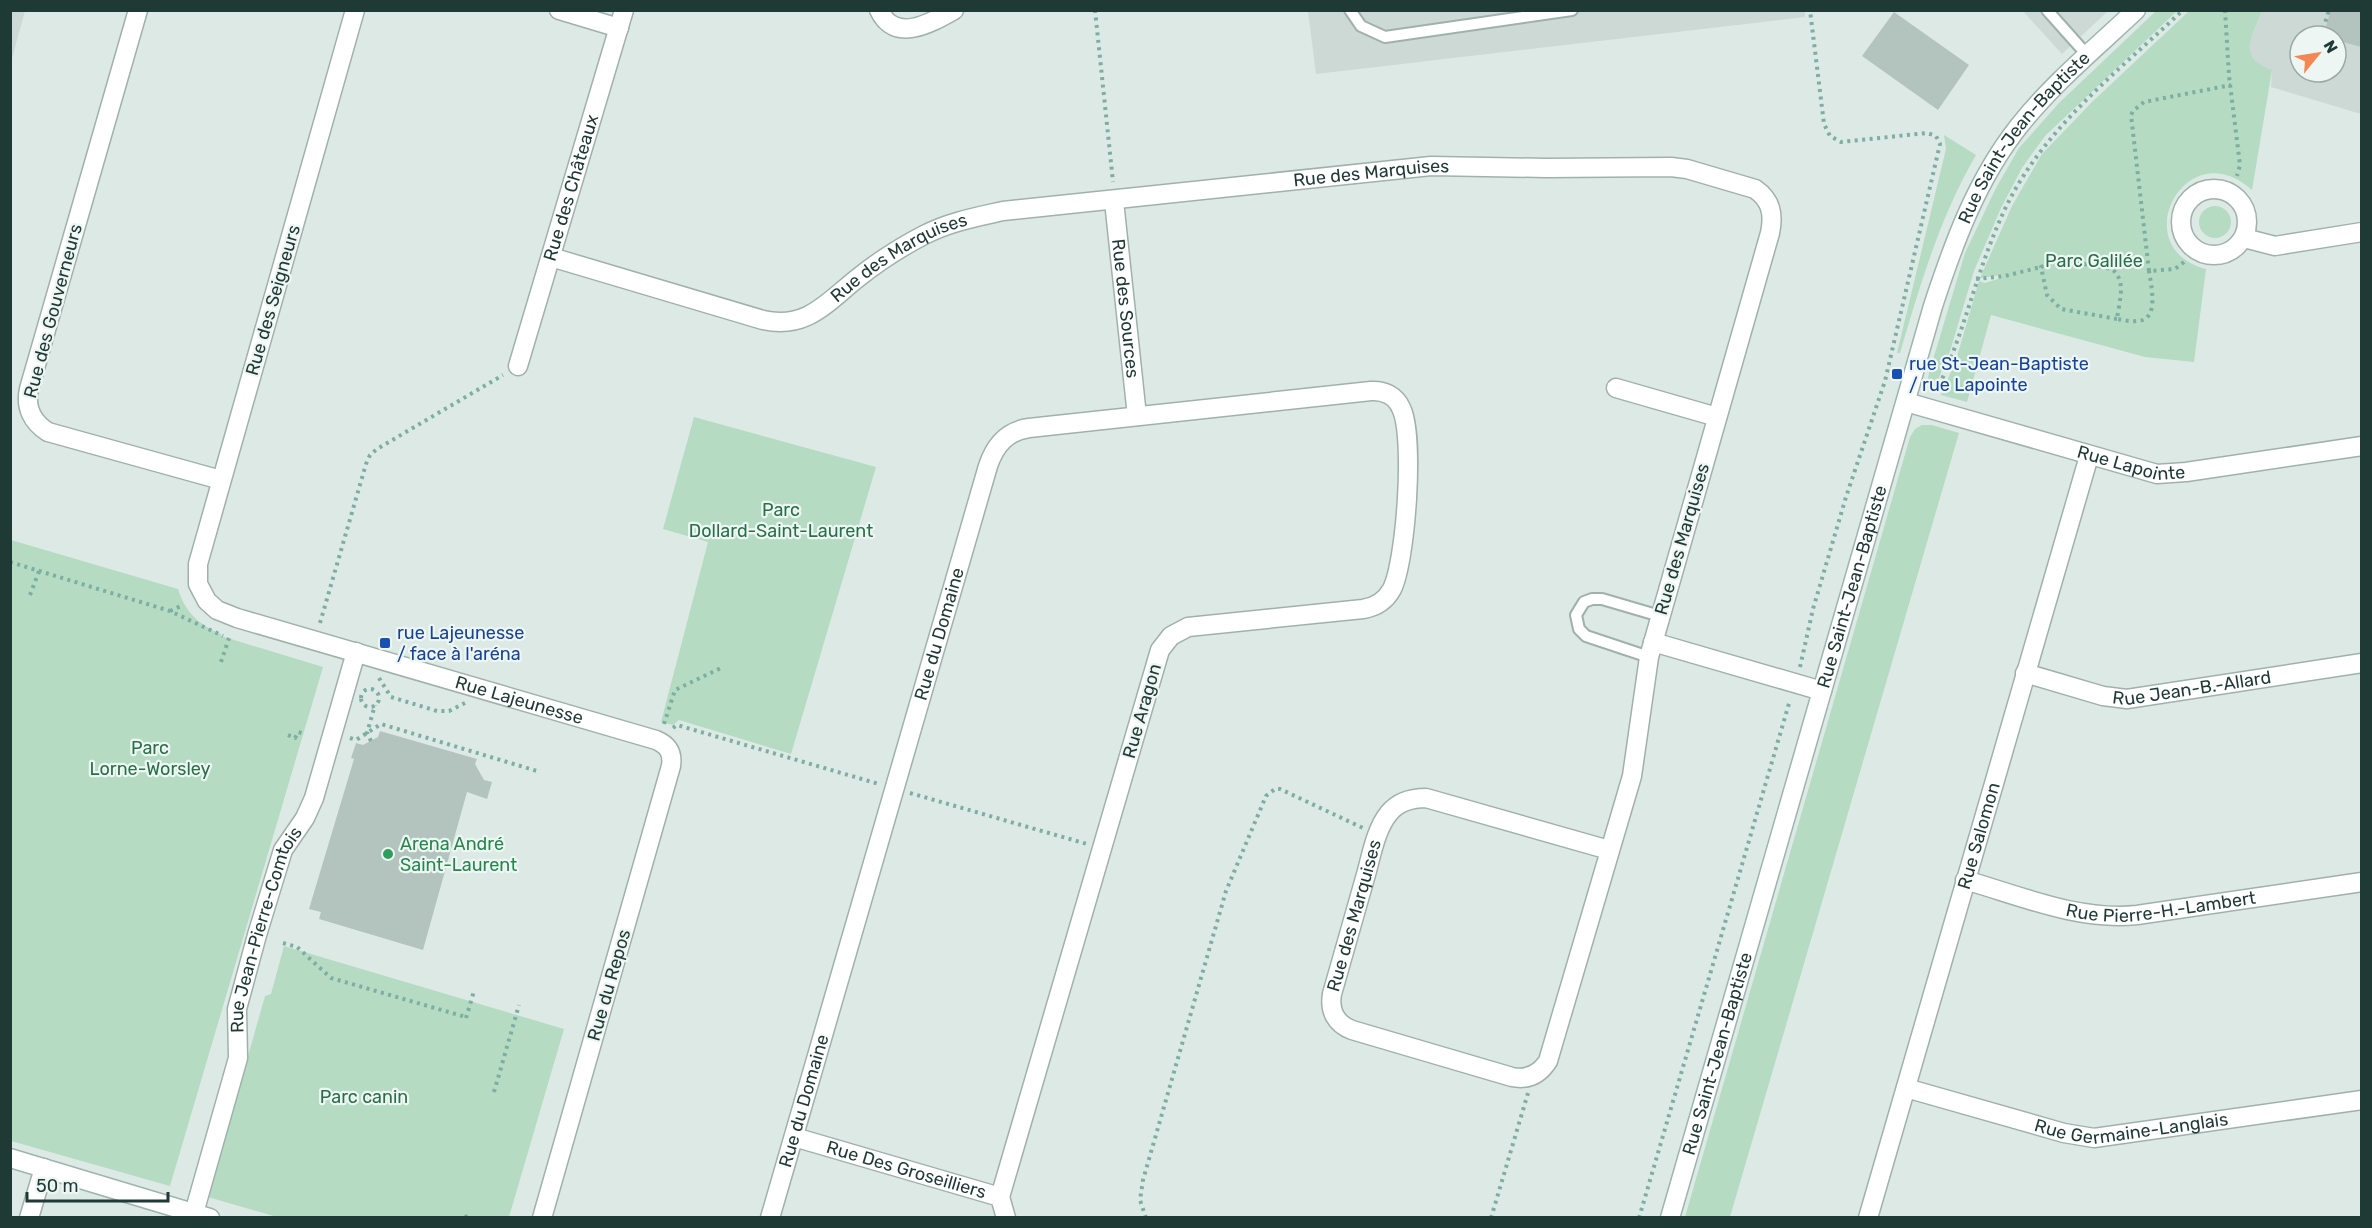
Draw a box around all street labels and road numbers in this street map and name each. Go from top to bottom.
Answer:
street label: Rue Saint-Jean-Baptiste [1953,47,2095,227]
street label: Rue des Châteaux [539,111,603,264]
street label: Rue des Marquises [1292,155,1450,191]
street label: Rue des Marquises [826,209,970,307]
street label: Rue des Gouverneurs [19,222,87,400]
street label: Rue des Seigneurs [241,222,305,378]
street label: Rue des Sources [1107,238,1144,379]
street label: Rue Lapointe [2075,441,2186,485]
street label: Rue des Marquises [1650,461,1714,617]
street label: Rue Saint-Jean-Baptiste [1812,483,1892,691]
street label: Rue du Domaine [910,565,969,703]
street label: Rue Aragon [1118,661,1166,761]
street label: Rue Jean-B.-Allard [2111,666,2272,710]
street label: Rue Lajeunesse [453,671,586,729]
street label: Rue Salomon [1953,780,2005,892]
street label: Rue Jean-Pierre-Comtois [226,822,307,1033]
street label: Rue des Marquises [1322,837,1386,994]
street label: Rue Pierre-H.-Lambert [2064,887,2257,927]
street label: Rue du Repos [583,927,635,1043]
street label: Rue Saint-Jean-Baptiste [1678,950,1757,1158]
street label: Rue du Domaine [774,1032,834,1170]
street label: Rue Germaine-Langlais [2032,1108,2229,1149]
street label: Rue Des Groseilliers [824,1136,989,1203]

